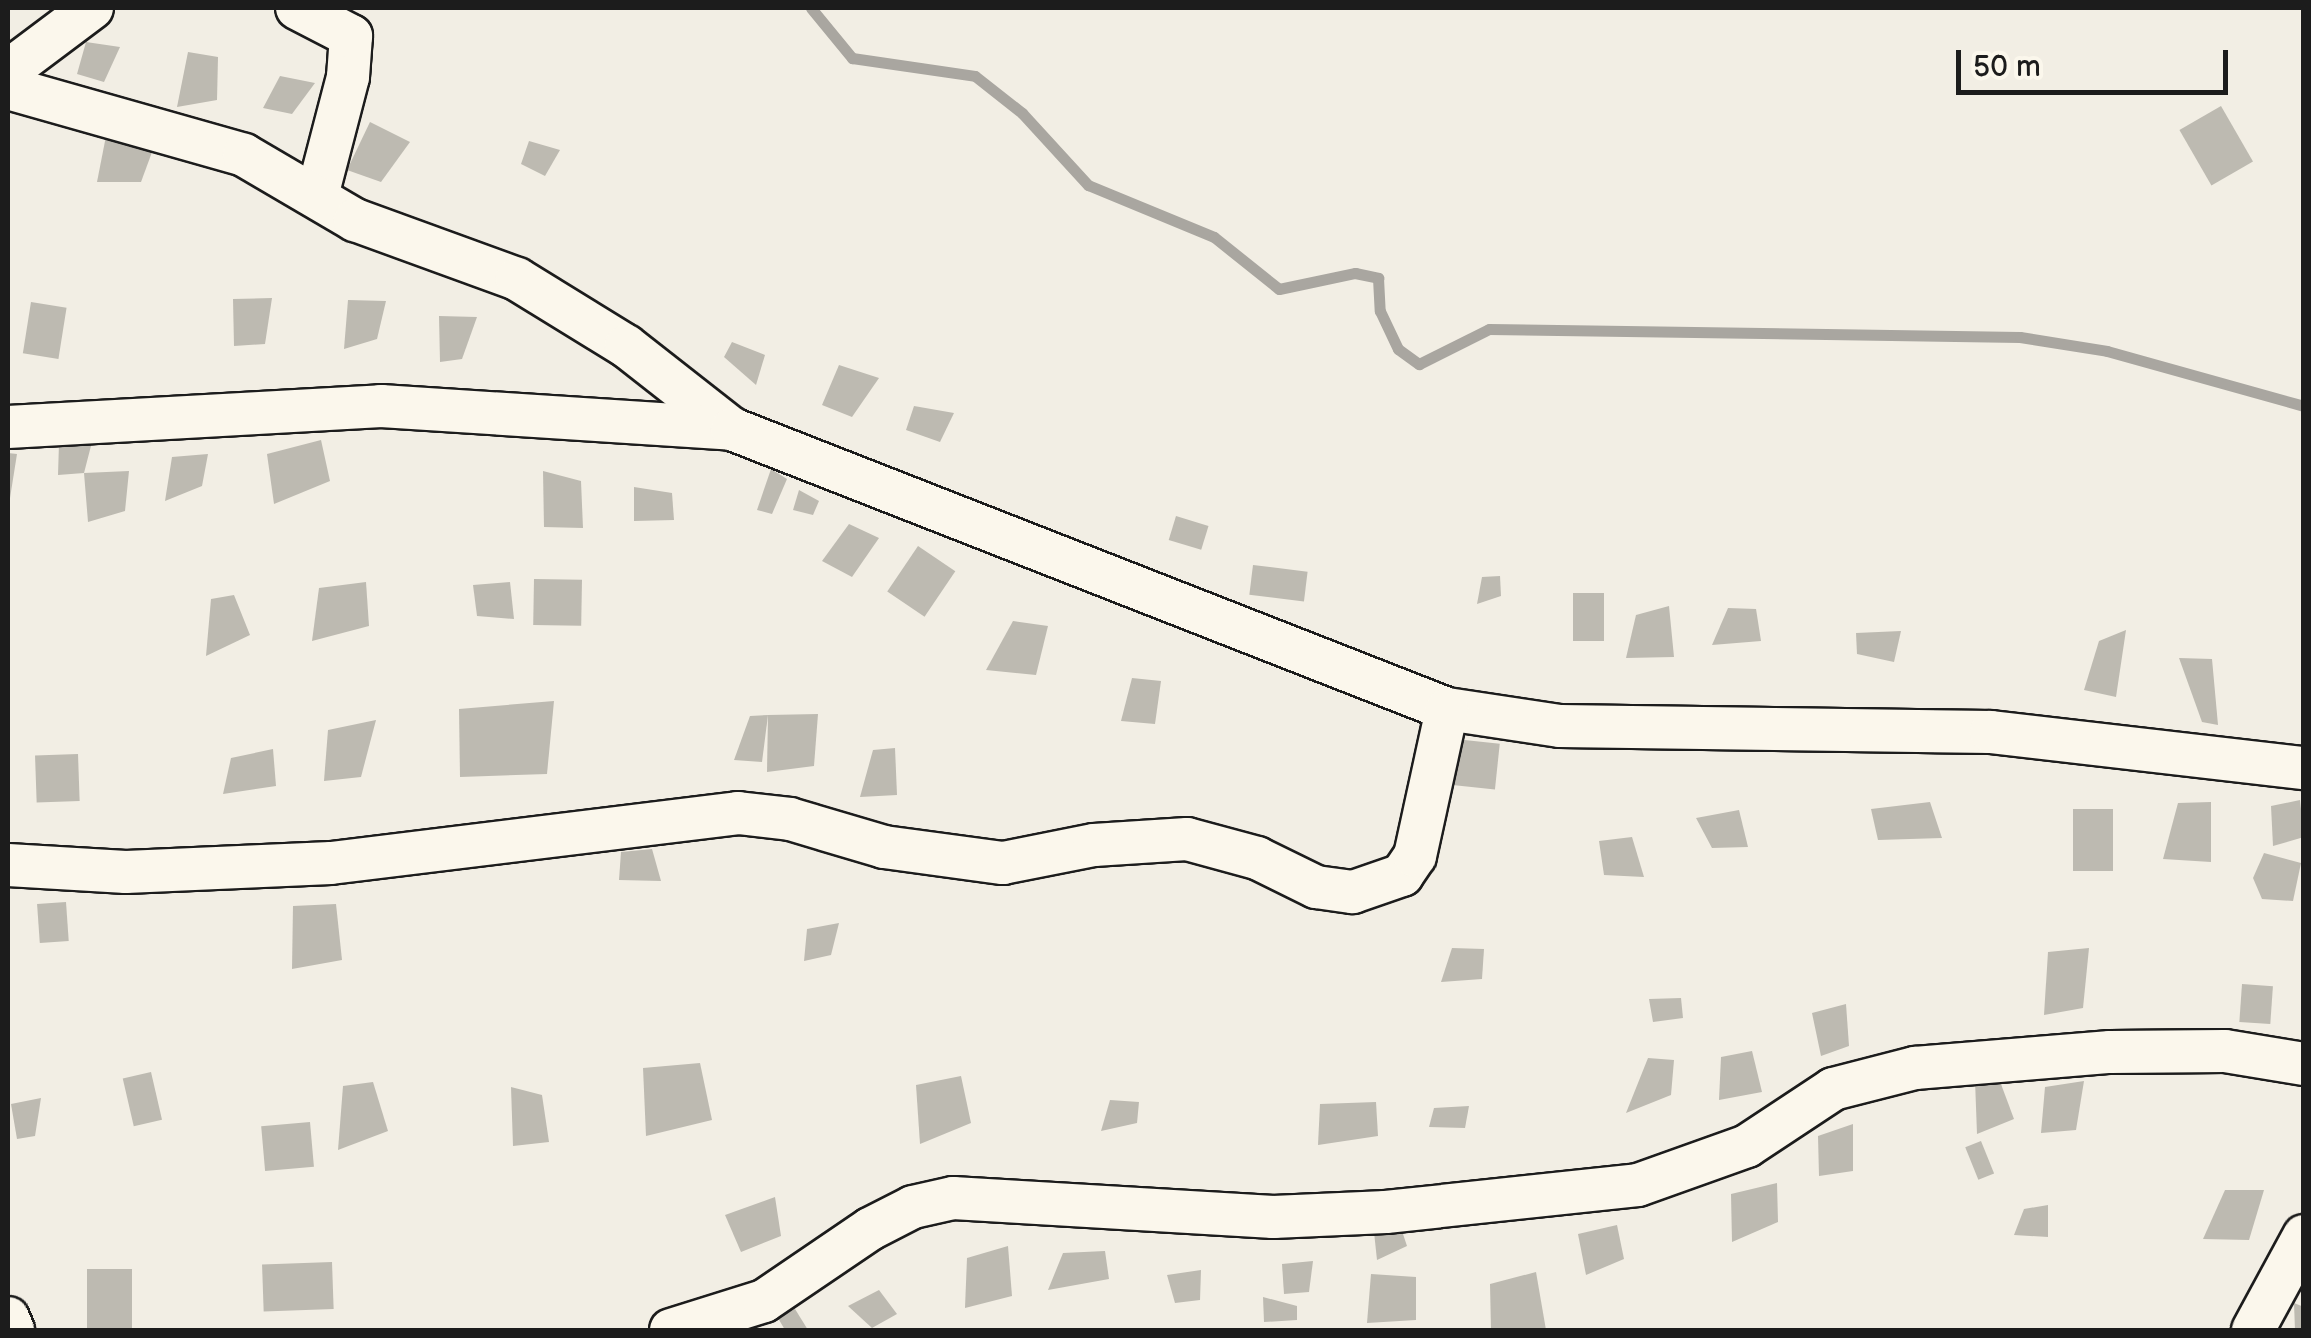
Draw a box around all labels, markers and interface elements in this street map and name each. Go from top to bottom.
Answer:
scale bar [1961,30,2234,92]
text: 50 m [1973,49,2041,85]

